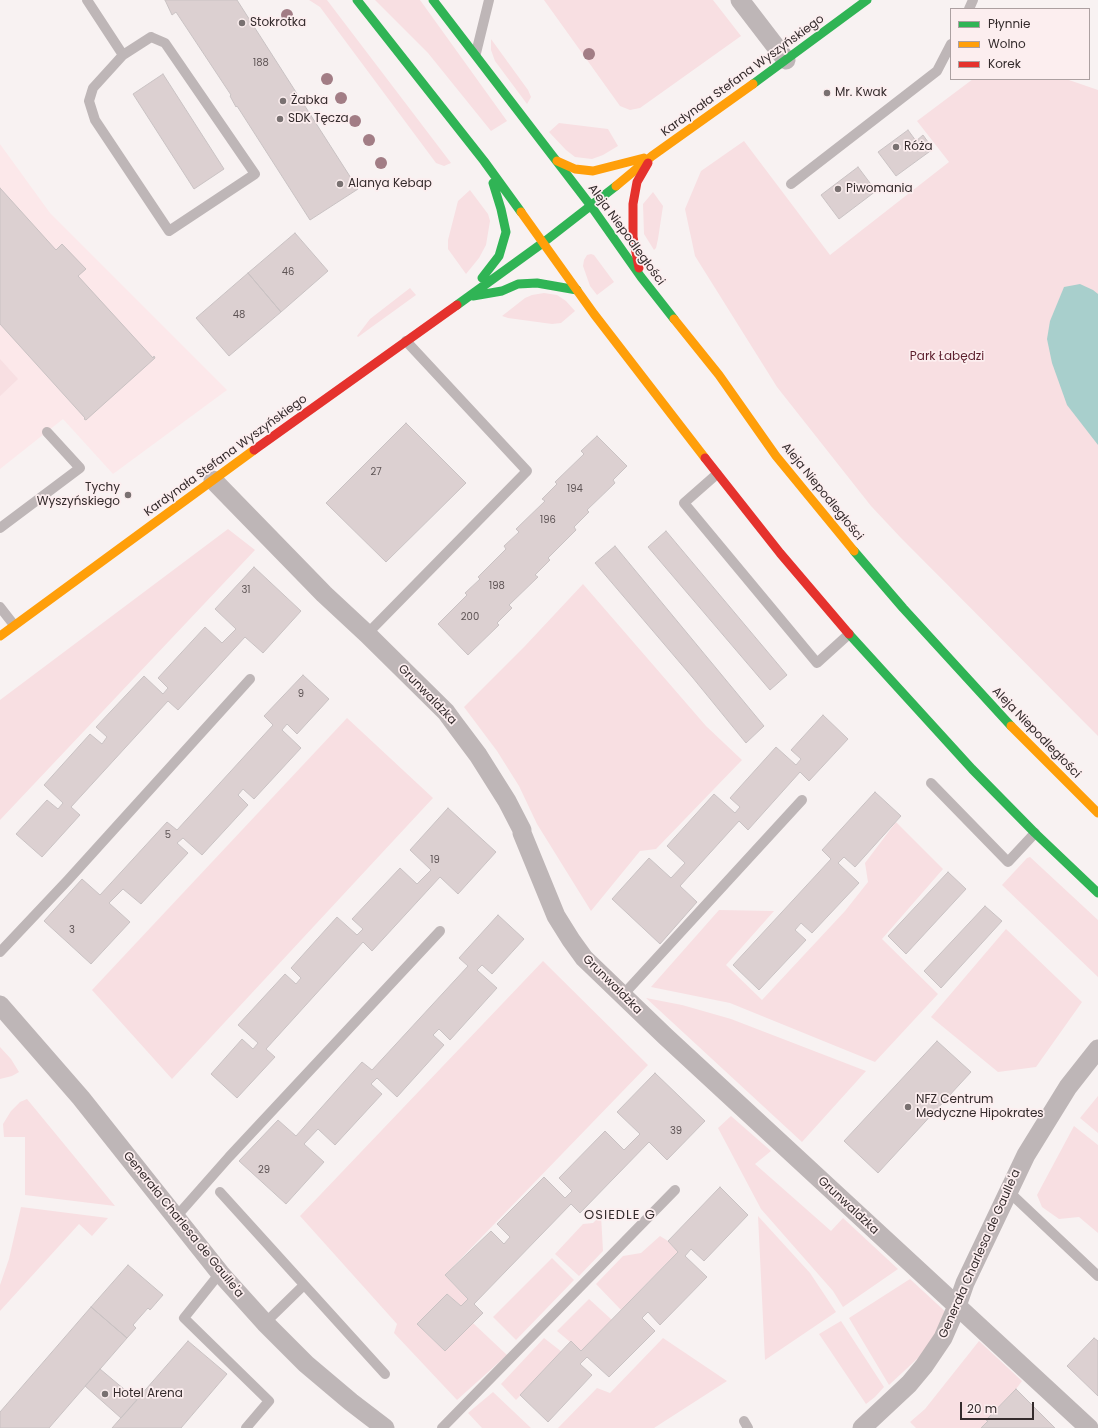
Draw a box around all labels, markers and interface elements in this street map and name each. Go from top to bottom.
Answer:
legend [950,8,1090,80]
street label: Kardynała Stefana Wyszyńskiego [659,12,827,140]
text: Płynnie [988,15,1030,32]
place label: Stokrotka [250,16,306,30]
marker: Stokrotka [237,18,247,28]
text: Wolno [988,35,1026,52]
text: Korek [988,55,1021,72]
house number: 188 [253,57,269,69]
place label: Mr. Kwak [835,86,887,100]
marker: Mr. Kwak [822,88,832,98]
place label: Żabka [291,94,328,108]
marker: Żabka [278,96,288,106]
place label: SDK Tęcza [288,112,349,126]
marker: SDK Tęcza [275,114,285,124]
place label: Róża [904,140,933,154]
marker: Róża [891,142,901,152]
place label: Alanya Kebap [348,177,432,191]
marker: Alanya Kebap [335,179,345,189]
street label: Aleja Niepodległości [585,182,667,288]
place label: Piwomania [846,182,913,196]
marker: Piwomania [833,184,843,194]
house number: 46 [282,266,294,278]
house number: 48 [233,309,245,321]
park label: Park Łabędzi [910,350,984,364]
street label: Kardynała Stefana Wyszyńskiego [142,392,310,520]
street label: Aleja Niepodległości [778,440,866,544]
house number: 27 [370,466,382,478]
place label: Tychy Wyszyńskiego [37,481,120,509]
house number: 194 [567,483,583,495]
marker: Tychy Wyszyńskiego [123,490,133,500]
house number: 196 [540,514,556,526]
house number: 198 [489,580,505,592]
house number: 31 [241,584,251,596]
house number: 200 [461,611,479,623]
street label: Grunwaldzka [395,662,459,728]
street label: Aleja Niepodległości [989,684,1083,782]
house number: 9 [298,688,304,700]
house number: 5 [165,829,171,841]
house number: 19 [430,854,440,866]
house number: 3 [69,924,75,936]
street label: Grunwaldzka [579,952,645,1018]
place label: NFZ Centrum Medyczne Hipokrates [916,1093,1044,1121]
marker: NFZ Centrum Medyczne Hipokrates [903,1102,913,1112]
house number: 39 [670,1125,682,1137]
street label: Generała Charlesa de Gaulle'a [120,1149,246,1301]
house number: 29 [258,1164,270,1176]
street label: Generała Charlesa de Gaulle'a [936,1167,1024,1341]
street label: Grunwaldzka [815,1174,881,1238]
district label: OSIEDLE G [584,1208,656,1224]
place label: Hotel Arena [113,1387,183,1401]
marker: Hotel Arena [100,1389,110,1399]
scale bar [962,1394,1036,1420]
text: 20 m [967,1400,997,1417]

